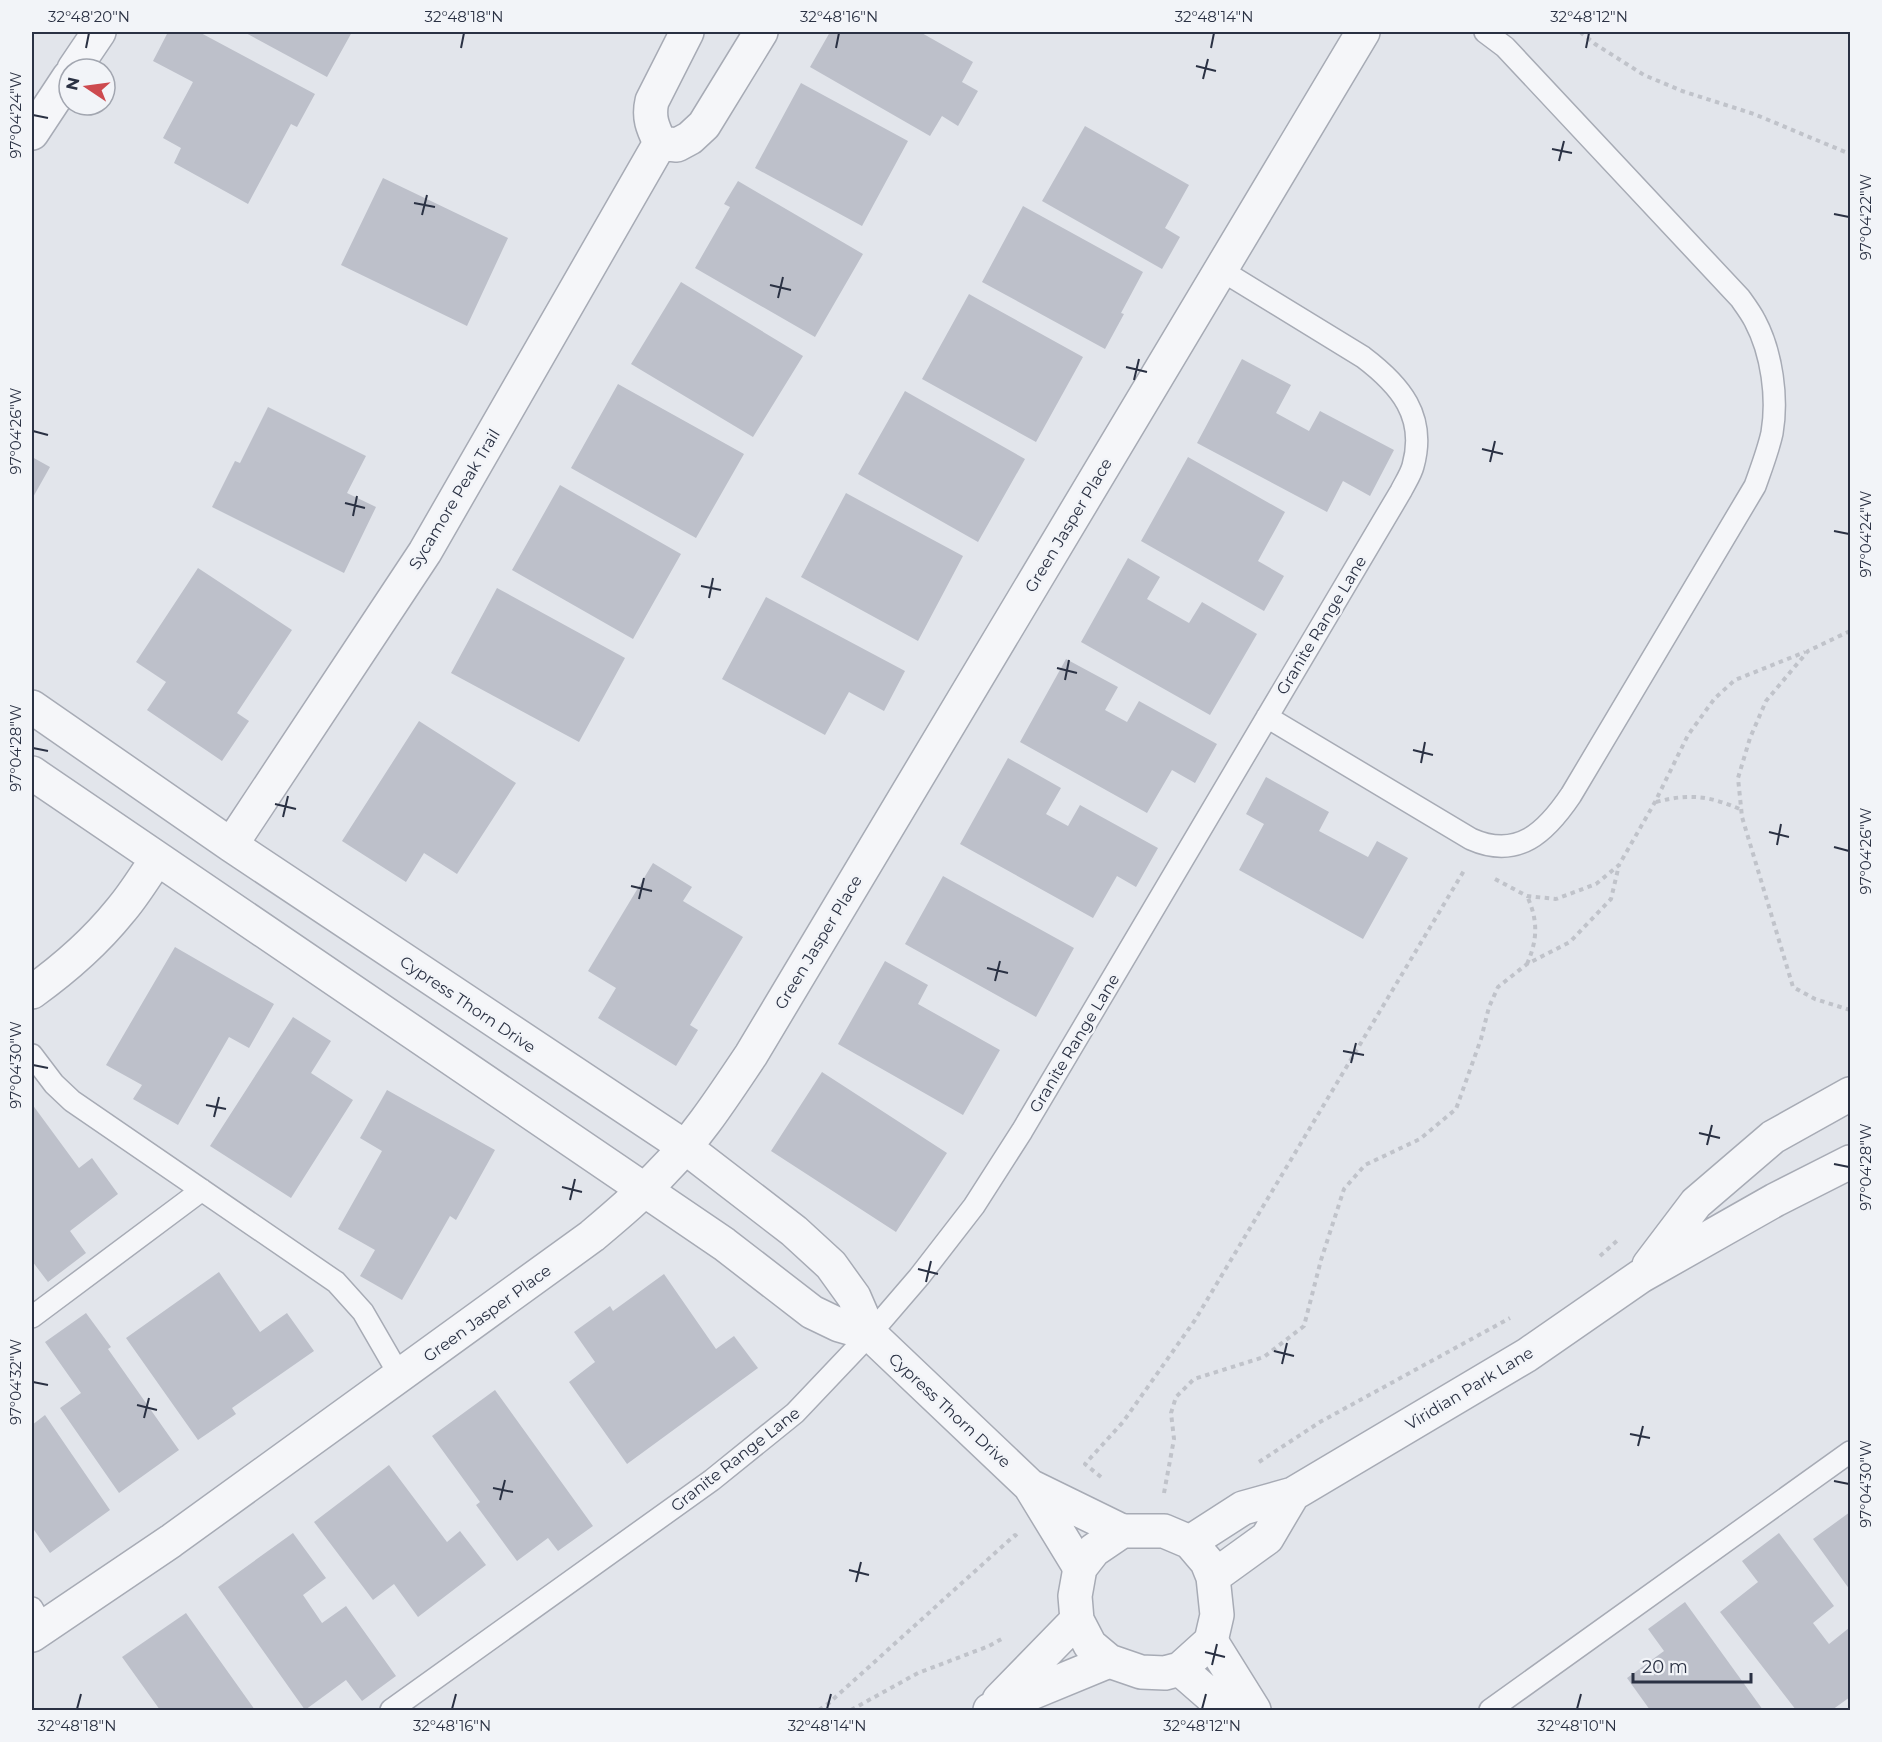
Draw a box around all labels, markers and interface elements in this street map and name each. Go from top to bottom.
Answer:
text: 32°48'20"N [48,7,130,26]
text: 32°48'18"N [425,7,503,26]
text: 32°48'16"N [800,7,878,26]
text: 32°48'14"N [1175,7,1253,26]
text: 32°48'12"N [1550,7,1628,26]
north arrow [57,57,117,117]
text: 97°04'24"W [6,71,25,158]
text: N [62,75,84,92]
text: 97°04'22"W [1856,174,1875,260]
text: 97°04'26"W [6,387,25,474]
street label: Sycamore Peak Trail [405,426,504,573]
street label: Green Jasper Place [1021,455,1116,596]
text: 97°04'24"W [1856,490,1875,577]
street label: Granite Range Lane [1272,552,1370,698]
text: 97°04'28"W [6,704,25,792]
text: 97°04'26"W [1856,807,1875,894]
street label: Green Jasper Place [771,872,866,1013]
street label: Cypress Thorn Drive [396,952,539,1057]
street label: Granite Range Lane [1025,970,1123,1116]
text: 97°04'30"W [6,1021,25,1109]
text: 97°04'28"W [1856,1123,1875,1211]
street label: Green Jasper Place [420,1261,555,1366]
text: 97°04'32"W [6,1339,25,1425]
street label: Viridian Park Lane [1402,1343,1537,1434]
street label: Cypress Thorn Drive [885,1349,1015,1472]
street label: Granite Range Lane [667,1403,804,1516]
text: 97°04'30"W [1856,1440,1875,1528]
scale bar [1633,1646,1752,1684]
text: 20 m [1642,1656,1688,1678]
text: 32°48'18"N [38,1716,116,1735]
text: 32°48'16"N [413,1716,491,1735]
text: 32°48'14"N [788,1716,866,1735]
text: 32°48'12"N [1163,1716,1241,1735]
text: 32°48'10"N [1537,1716,1617,1735]

